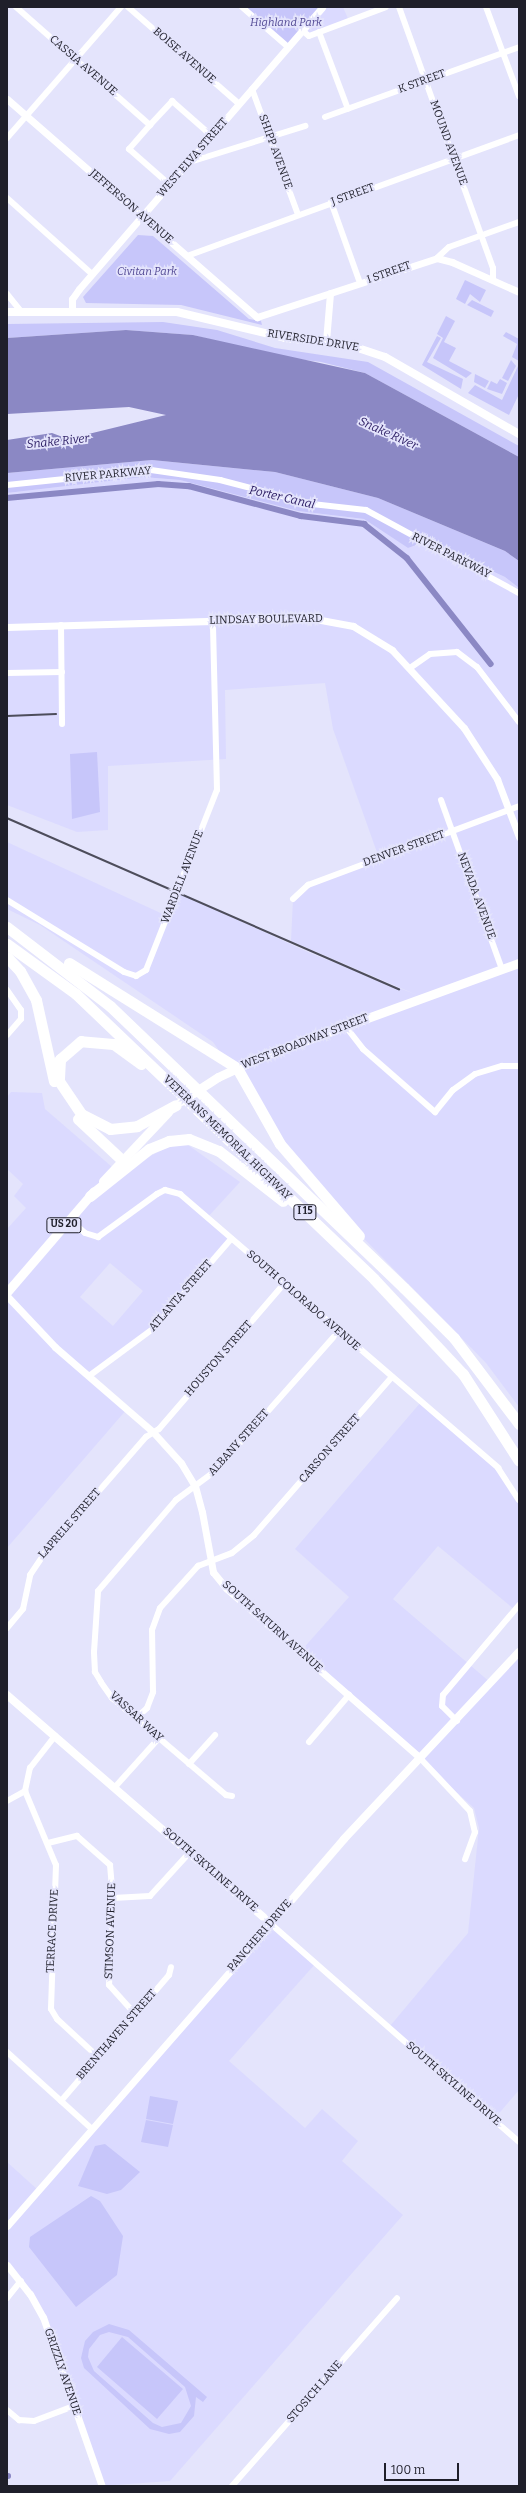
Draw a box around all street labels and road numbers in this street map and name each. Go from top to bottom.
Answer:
street label: BOISE AVENUE [150,25,218,87]
street label: CASSIA AVENUE [46,33,120,99]
street label: K STREET [397,67,447,97]
street label: MOUND AVENUE [426,99,470,187]
street label: SHIPP AVENUE [255,113,295,191]
street label: WEST ELVA STREET [155,116,231,200]
street label: JEFFERSON AVENUE [86,167,176,247]
street label: J STREET [330,181,376,209]
street label: I STREET [365,259,413,287]
street label: RIVERSIDE DRIVE [266,327,360,355]
street label: RIVER PARKWAY [64,465,152,485]
street label: RIVER PARKWAY [409,530,493,582]
street label: LINDSAY BOULEVARD [209,612,323,628]
street label: DENVER STREET [361,828,447,870]
street label: WARDELL AVENUE [159,829,207,925]
street label: NEVADA AVENUE [454,851,498,941]
street label: WEST BROADWAY STREET [240,1012,370,1072]
street label: VETERANS MEMORIAL HIGHWAY [160,1073,294,1203]
road number: I 15 [293,1204,317,1220]
road number: US 20 [46,1217,82,1233]
street label: SOUTH COLORADO AVENUE [243,1248,363,1354]
street label: ATLANTA STREET [147,1258,215,1334]
street label: HOUSTON STREET [183,1318,255,1400]
street label: ALBANY STREET [206,1407,272,1479]
street label: CARSON STREET [297,1412,363,1486]
street label: LAPRELE STREET [36,1486,104,1562]
street label: SOUTH SATURN AVENUE [219,1578,325,1676]
street label: VASSAR WAY [107,1689,165,1745]
street label: SOUTH SKYLINE DRIVE [160,1825,260,1915]
street label: STIMSON AVENUE [103,1883,119,1979]
street label: TERRACE DRIVE [44,1889,62,1973]
street label: PANCHERI DRIVE [225,1897,295,1975]
street label: BRENTHAVEN STREET [74,1987,160,2083]
street label: SOUTH SKYLINE DRIVE [403,2039,503,2129]
street label: GRIZZLY AVENUE [41,2327,83,2417]
street label: STOSICH LANE [285,2358,345,2426]

